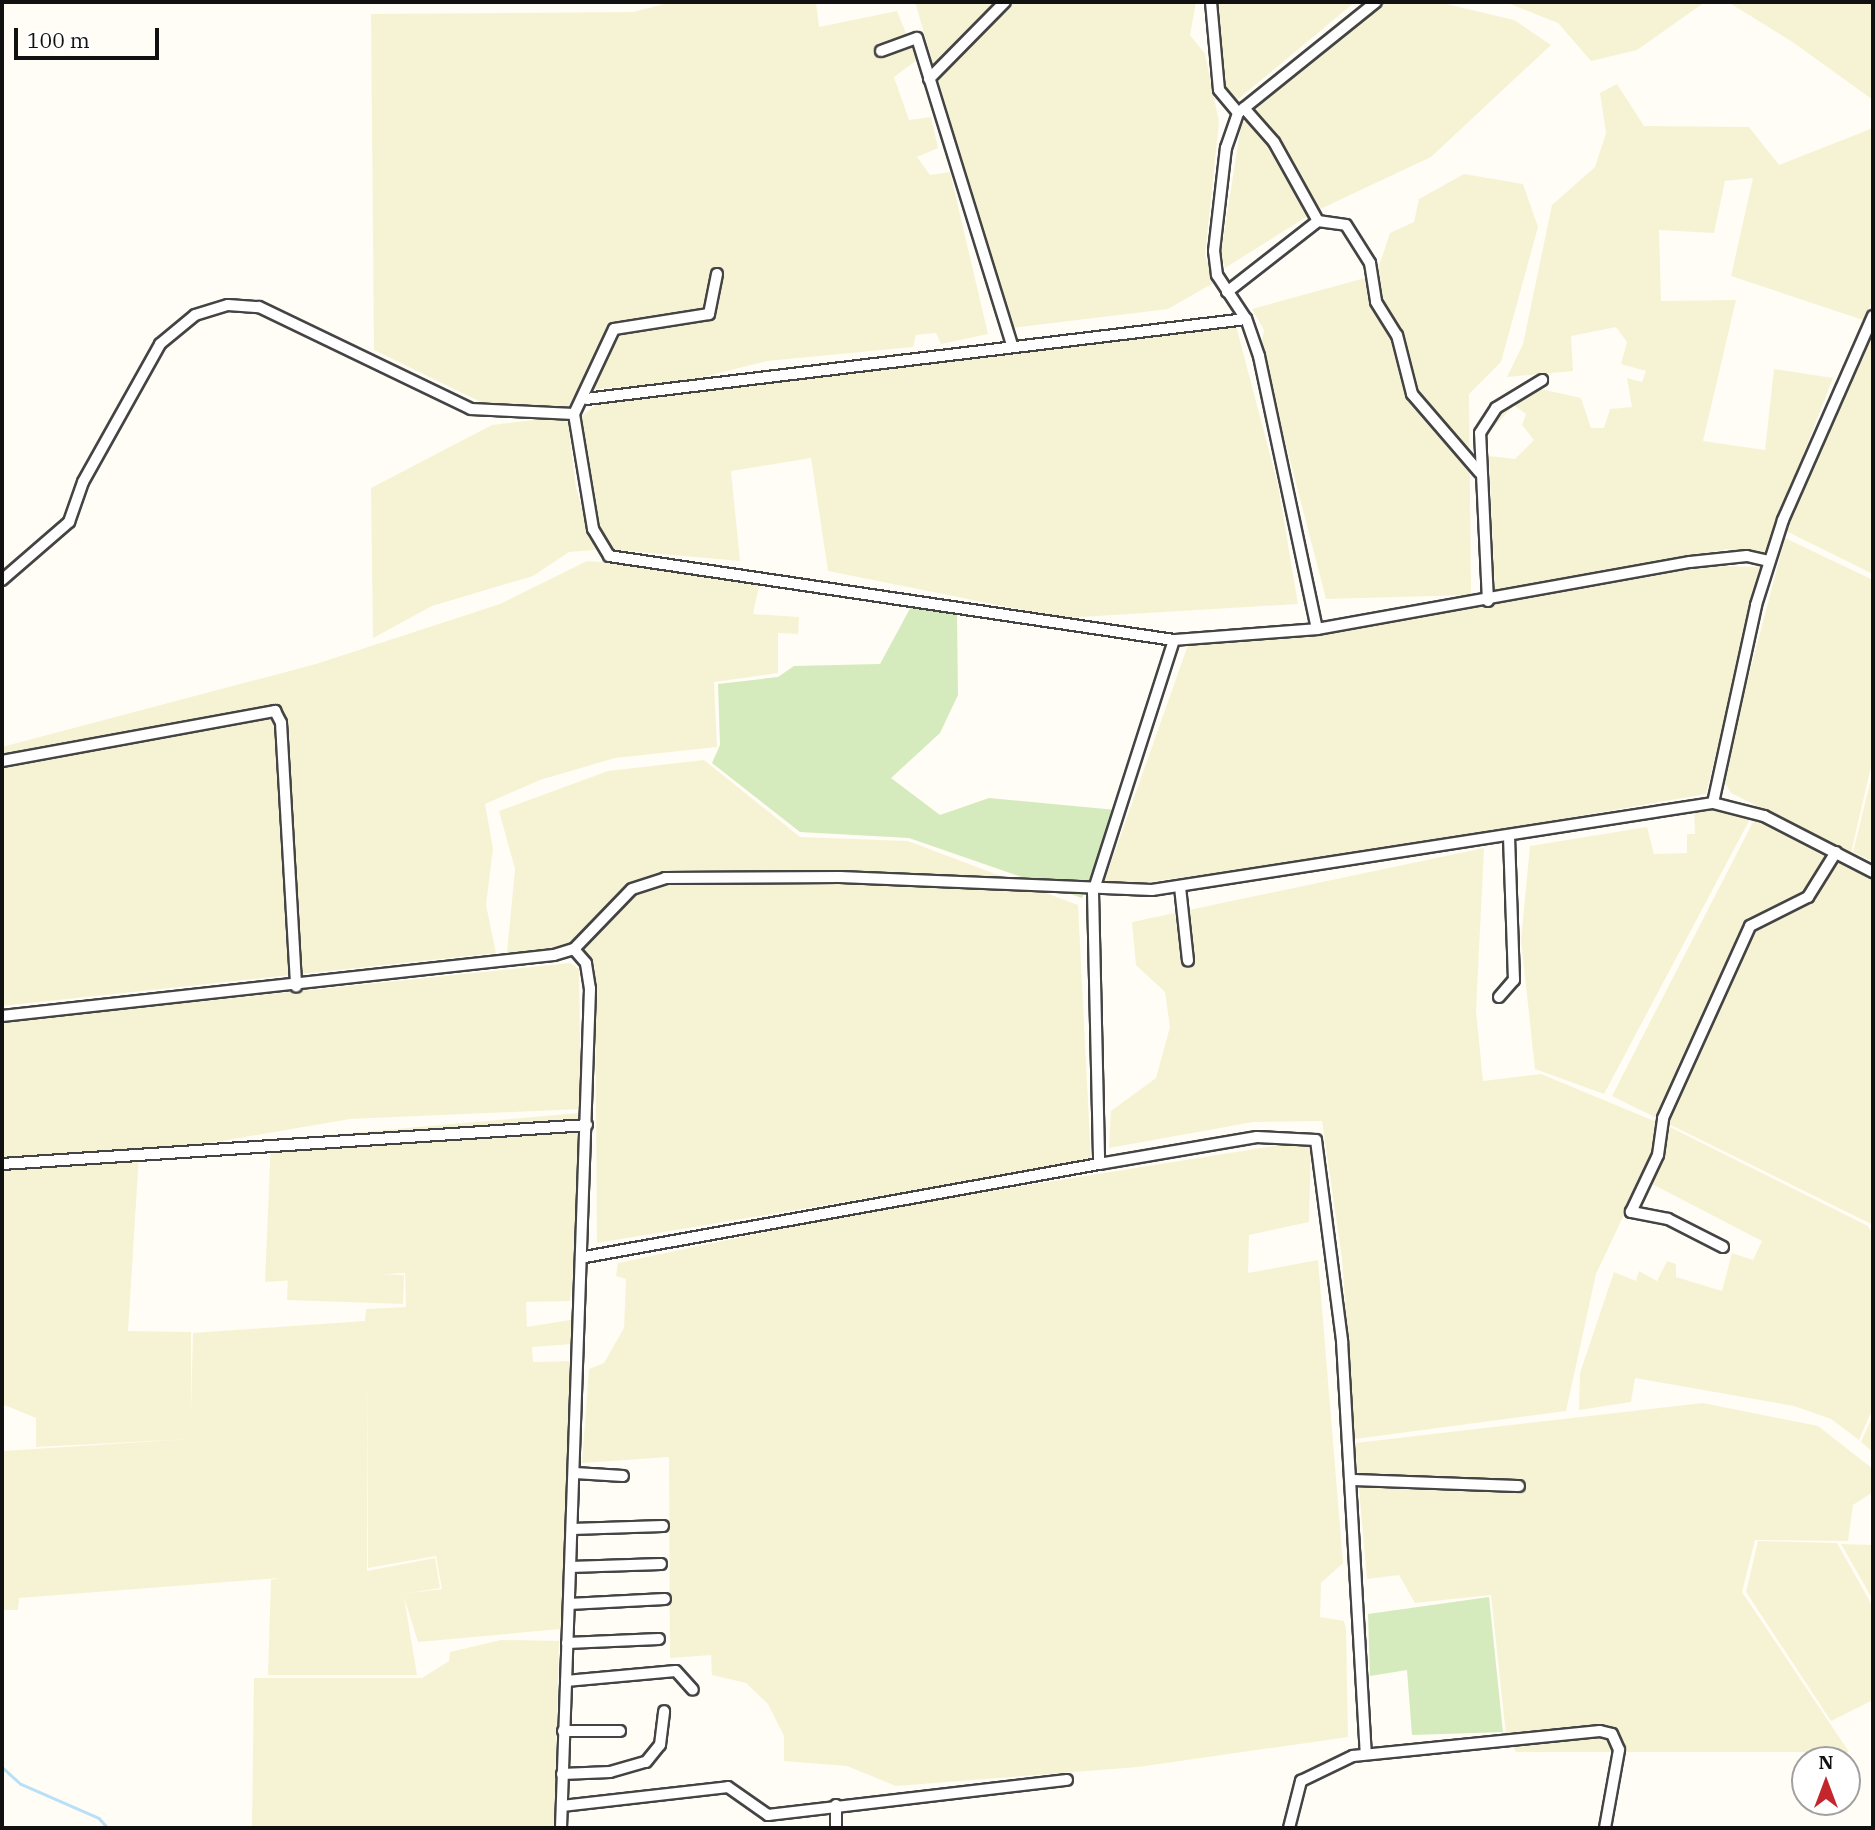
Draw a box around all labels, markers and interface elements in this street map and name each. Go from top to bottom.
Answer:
scale bar [18,14,163,58]
text: 100 m [27,26,90,54]
north arrow [1791,1746,1861,1816]
text: N [1818,1750,1834,1774]

